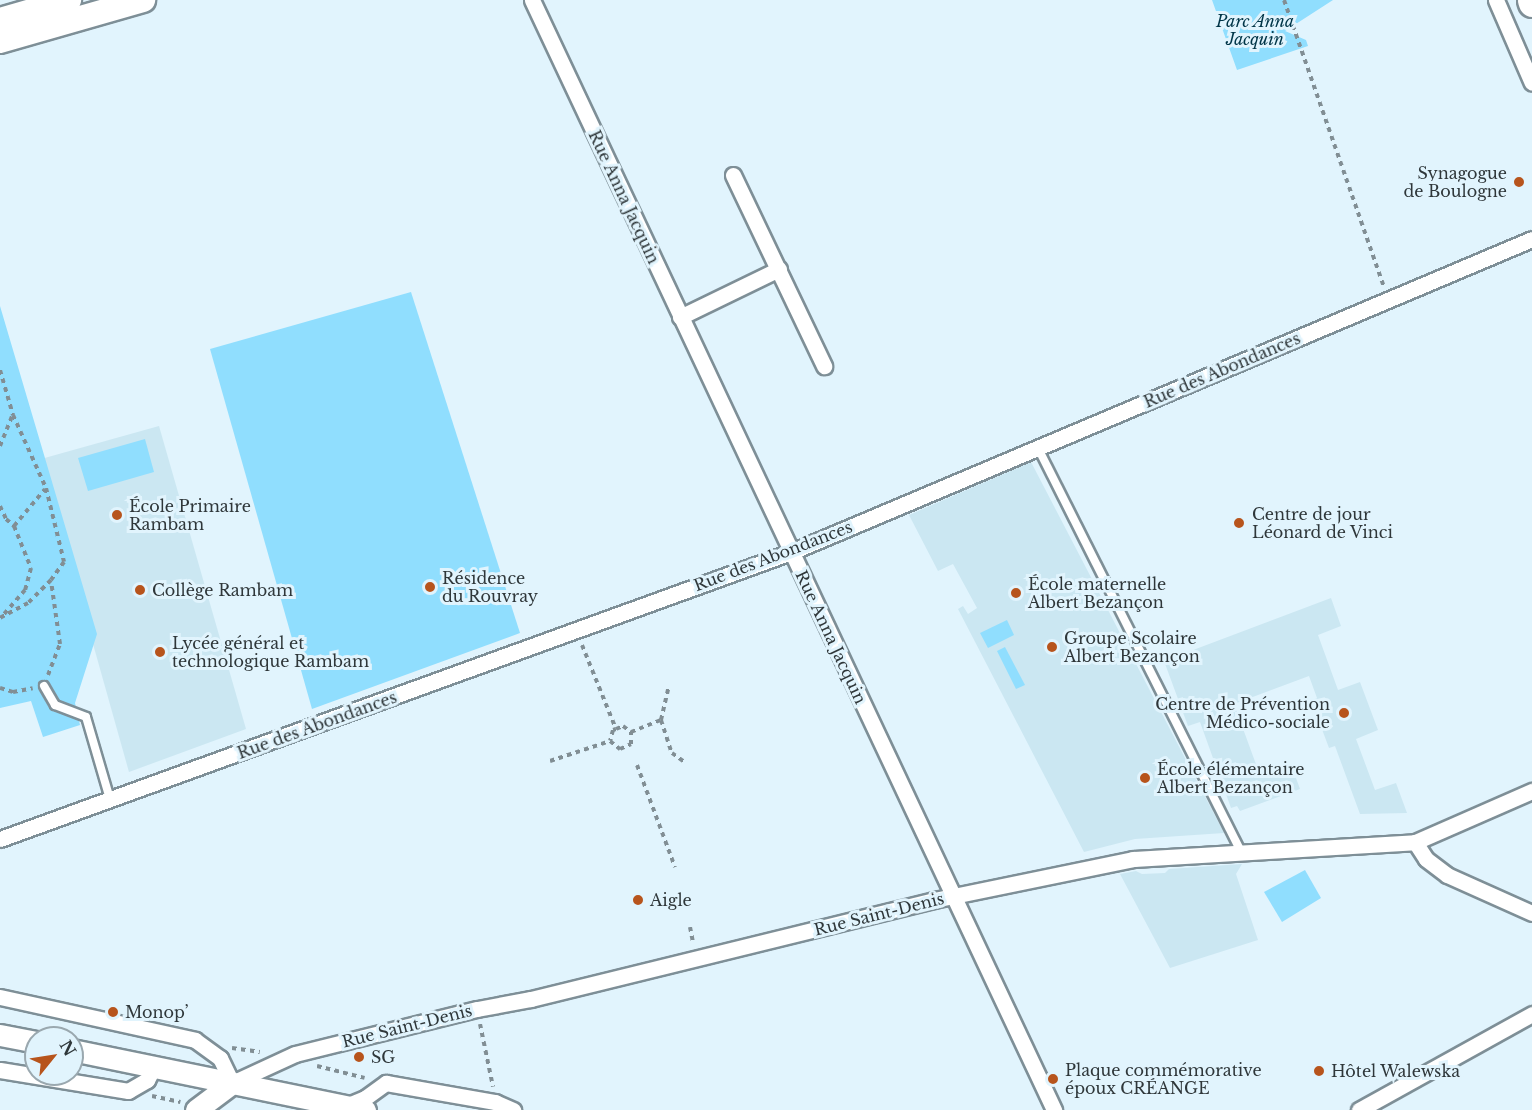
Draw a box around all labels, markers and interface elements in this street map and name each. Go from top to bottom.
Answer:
park label: Parc Anna Jacquin [1216,11,1294,49]
street label: Rue Anna Jacquin [584,127,664,267]
place label: Synagogue de Boulogne [1404,163,1507,201]
marker: Synagogue de Boulogne [1512,175,1526,189]
street label: Rue des Abondances [1141,328,1303,412]
place label: École Primaire Rambam [129,496,251,534]
place label: Centre de jour Léonard de Vinci [1252,504,1393,542]
marker: École Primaire Rambam [110,508,124,522]
marker: Centre de jour Léonard de Vinci [1230,514,1248,532]
street label: Rue des Abondances [691,517,855,595]
street label: Rue Anna Jacquin [791,567,871,707]
place label: Résidence du Rouvray [442,568,538,606]
place label: École maternelle Albert Bezançon [1028,574,1166,612]
place label: Collège Rambam [152,580,293,600]
marker: Résidence du Rouvray [423,580,437,594]
marker: Collège Rambam [133,583,147,597]
marker: École maternelle Albert Bezançon [1009,586,1023,600]
place label: Groupe Scolaire Albert Bezançon [1064,628,1200,666]
place label: Lycée général et technologique Rambam [172,633,369,671]
marker: Groupe Scolaire Albert Bezançon [1045,640,1059,654]
marker: Lycée général et technologique Rambam [153,645,167,659]
street label: Rue des Abondances [234,687,400,763]
place label: Centre de Prévention Médico-sociale [1155,694,1330,732]
marker: Centre de Prévention Médico-sociale [1335,704,1353,722]
place label: École élémentaire Albert Bezançon [1157,759,1305,797]
marker: École élémentaire Albert Bezançon [1138,771,1152,785]
street label: Rue Saint-Denis [812,889,946,939]
place label: Aigle [650,890,692,910]
marker: Aigle [631,893,645,907]
street label: Rue Saint-Denis [340,1001,474,1051]
place label: Monop’ [125,1002,188,1022]
marker: Monop’ [106,1005,120,1019]
north arrow [24,1026,84,1086]
text: N [55,1036,80,1060]
place label: SG [371,1047,395,1067]
marker: SG [352,1050,366,1064]
place label: Plaque commémorative époux CRÉANGE [1065,1060,1262,1098]
place label: Hôtel Walewska [1331,1061,1461,1081]
marker: Hôtel Walewska [1312,1064,1326,1078]
marker: Plaque commémorative époux CRÉANGE [1046,1072,1060,1086]

